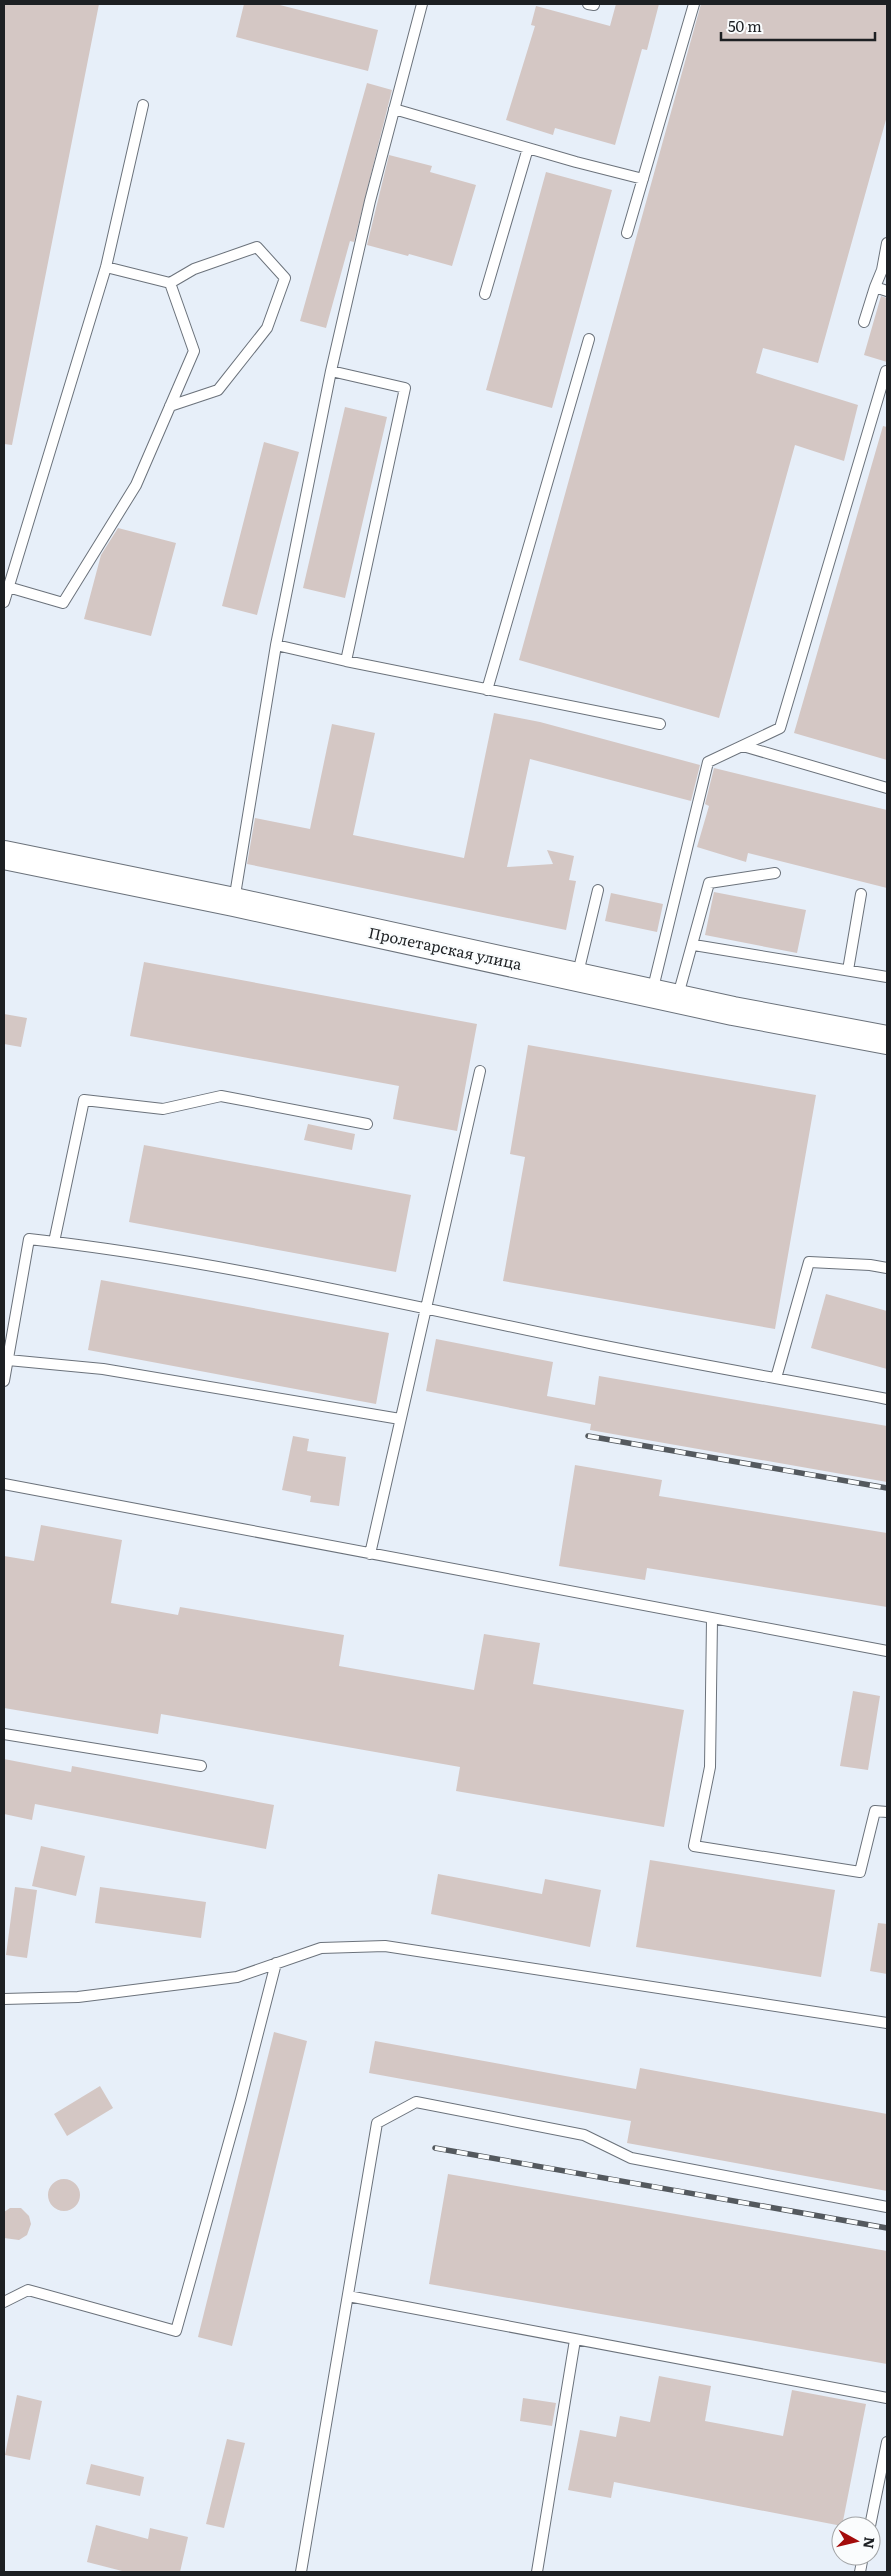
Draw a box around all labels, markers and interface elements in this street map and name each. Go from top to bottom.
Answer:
scale bar [721,10,875,42]
text: 50 m [728,14,762,37]
street label: Пролетарская улица [366,920,525,975]
north arrow [831,2516,881,2566]
text: N [859,2536,881,2550]

